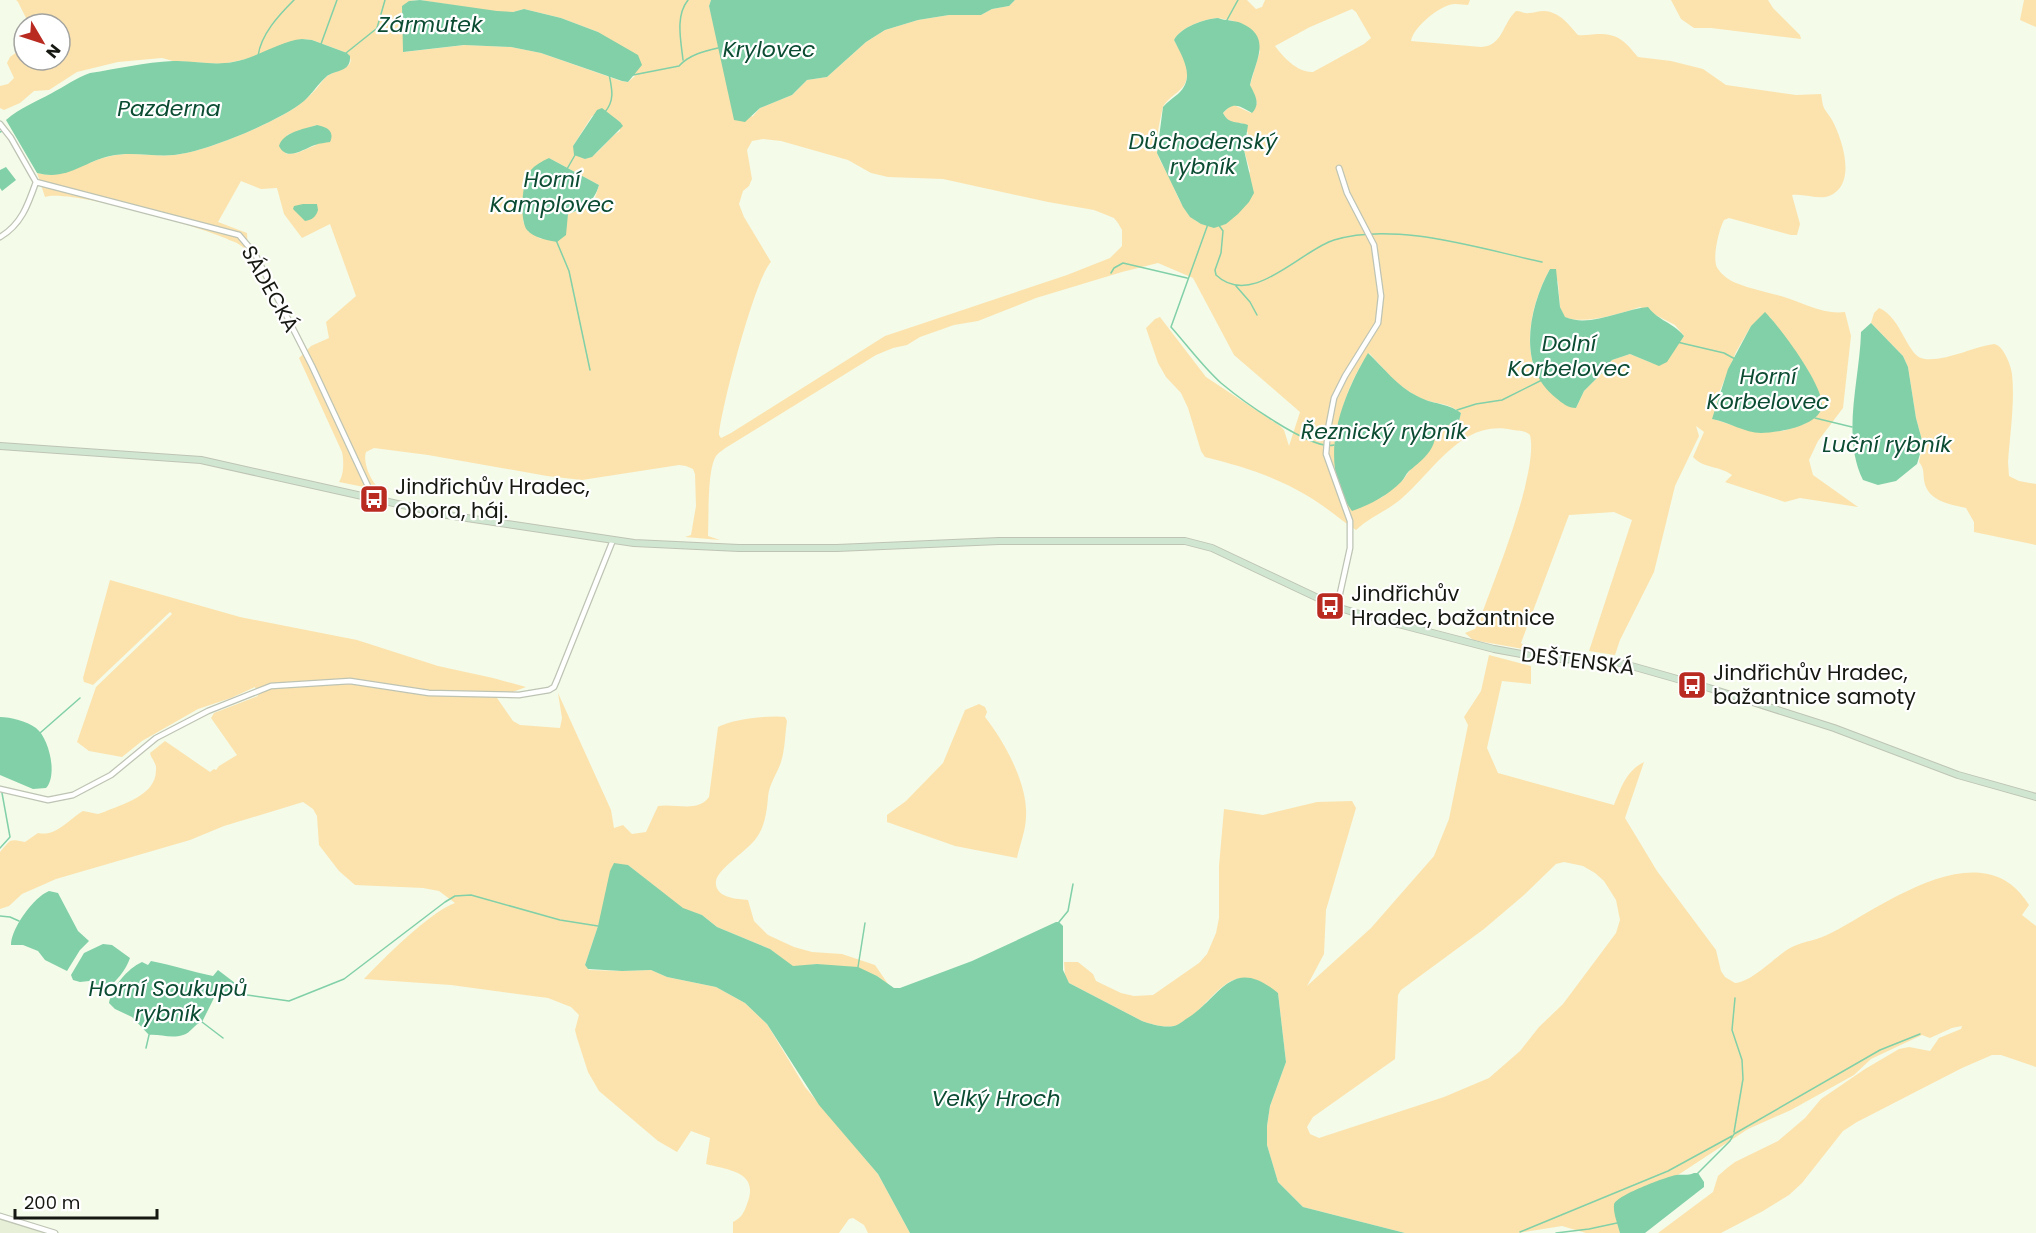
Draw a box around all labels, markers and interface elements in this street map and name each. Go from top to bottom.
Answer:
water label: Zármutek [377,9,484,40]
north arrow [12,12,72,72]
water label: Krylovec [723,34,815,65]
text: N [41,39,66,63]
water label: Pazderna [117,93,221,124]
water label: Důchodenský rybník [1129,126,1279,182]
water label: Horní Kamplovec [490,164,614,220]
street label: SÁDECKÁ [235,240,306,337]
water label: Dolní Korbelovec [1508,328,1630,384]
water label: Horní Korbelovec [1707,361,1829,417]
water label: Řeznický rybník [1301,416,1469,447]
water label: Luční rybník [1822,429,1953,460]
place label: Jindřichův Hradec, Obora, háj. [395,472,590,525]
bus stop icon: Jindřichův Hradec, Obora, háj. [358,483,390,515]
place label: Jindřichův Hradec, bažantnice [1351,579,1555,632]
bus stop icon: Jindřichův Hradec, bažantnice [1314,590,1346,622]
street label: DEŠTENSKÁ [1520,639,1636,682]
place label: Jindřichův Hradec, bažantnice samoty [1713,658,1916,711]
bus stop icon: Jindřichův Hradec, bažantnice samoty [1676,669,1708,701]
water label: Horní Soukupů rybník [89,973,247,1029]
water label: Velký Hroch [931,1083,1061,1114]
scale bar [15,1182,158,1220]
text: 200 m [24,1190,80,1215]

